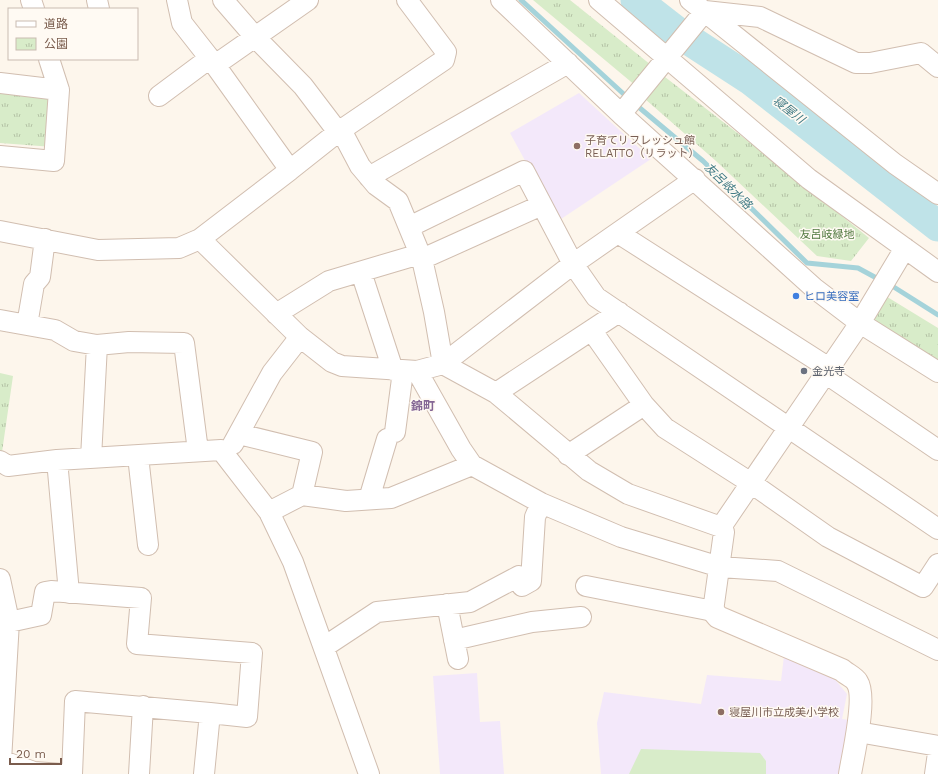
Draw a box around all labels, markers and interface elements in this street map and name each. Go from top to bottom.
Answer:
legend [8,8,138,60]
text: 道路 [44,17,68,31]
text: 公園 [44,37,68,51]
water label: 寝屋川 [771,93,809,128]
place label: 子育てリフレッシュ館 RELATTO（リラット） [585,134,699,160]
marker: 子育てリフレッシュ館 RELATTO（リラット） [572,141,582,151]
water label: 友呂岐水路 [702,160,755,213]
park label: 友呂岐緑地 [800,228,855,241]
place label: ヒロ美容室 [804,290,859,303]
marker: ヒロ美容室 [791,291,801,301]
place label: 金光寺 [812,365,845,378]
marker: 金光寺 [799,366,809,376]
district label: 錦町 [410,399,435,413]
place label: 寝屋川市立成美小学校 [729,706,839,719]
marker: 寝屋川市立成美小学校 [716,707,726,717]
scale bar [10,740,61,766]
text: 20 m [16,747,46,761]

